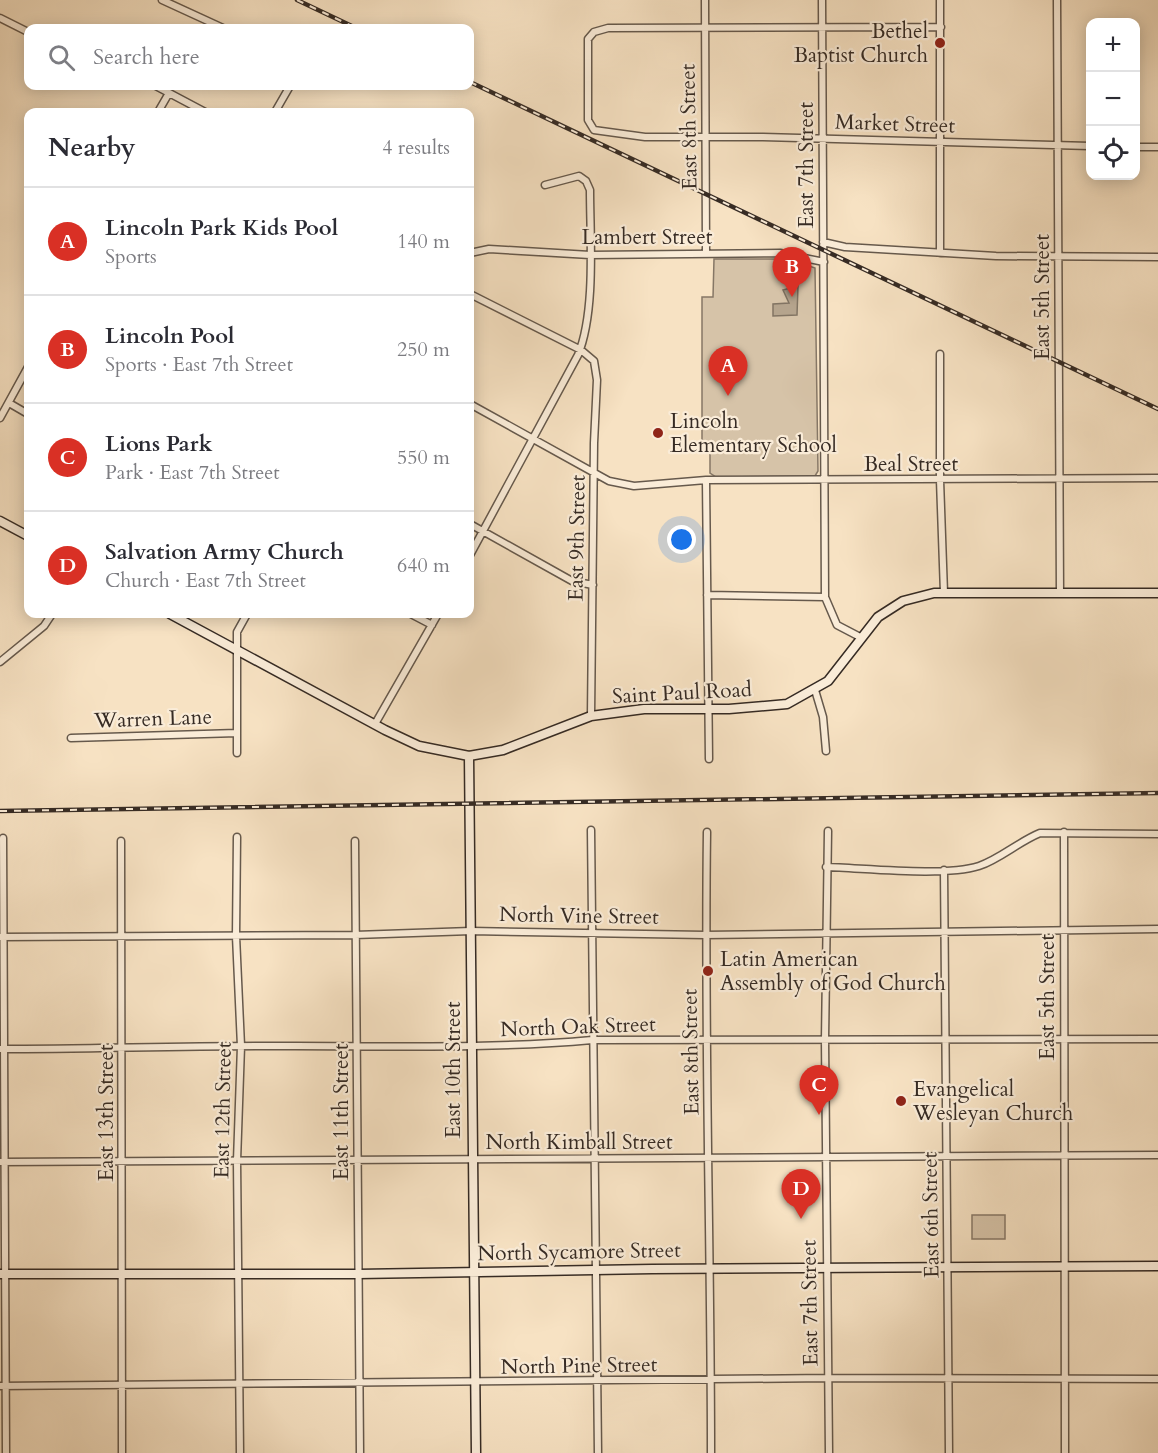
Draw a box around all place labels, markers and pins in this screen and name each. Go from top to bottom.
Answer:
place label: Bethel Baptist Church [794,17,928,70]
marker: Bethel Baptist Church [933,36,947,50]
pin: B [772,248,812,297]
pin: A [708,346,748,396]
place label: Lincoln Elementary School [670,407,837,460]
marker: Lincoln Elementary School [651,426,665,440]
place label: Latin American Assembly of God Church [720,945,946,998]
marker: Latin American Assembly of God Church [701,964,715,978]
pin: C [800,1066,838,1115]
place label: Evangelical Wesleyan Church [912,1075,1074,1128]
marker: Evangelical Wesleyan Church [894,1094,908,1108]
pin: D [782,1170,820,1219]

